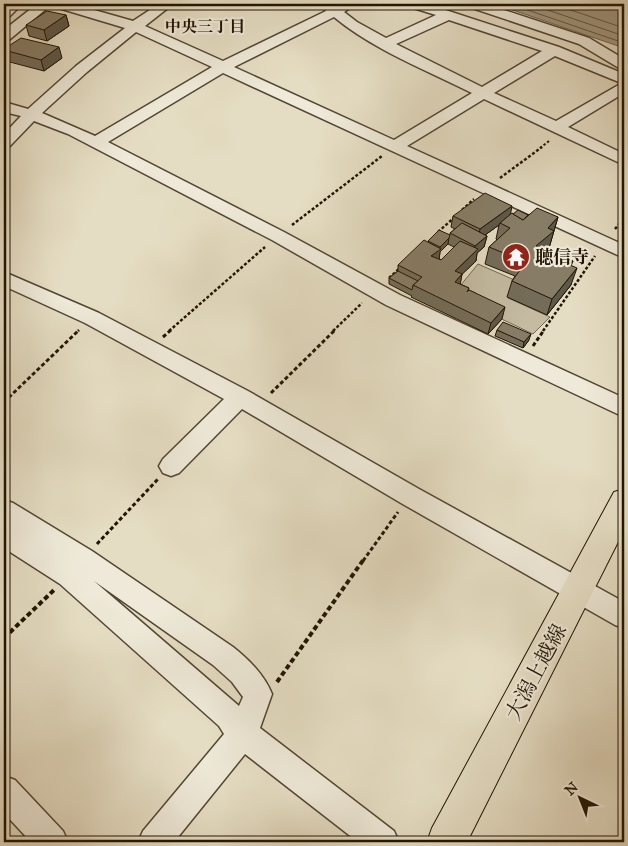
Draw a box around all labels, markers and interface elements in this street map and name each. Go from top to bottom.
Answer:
district label: 中央三丁目 [165,17,245,36]
temple icon: 聴信寺 [501,242,531,272]
place label: 聴信寺 [535,246,589,268]
street label: 大潟上越線 [500,620,572,724]
north arrow [556,774,606,824]
text: N [561,779,582,799]

